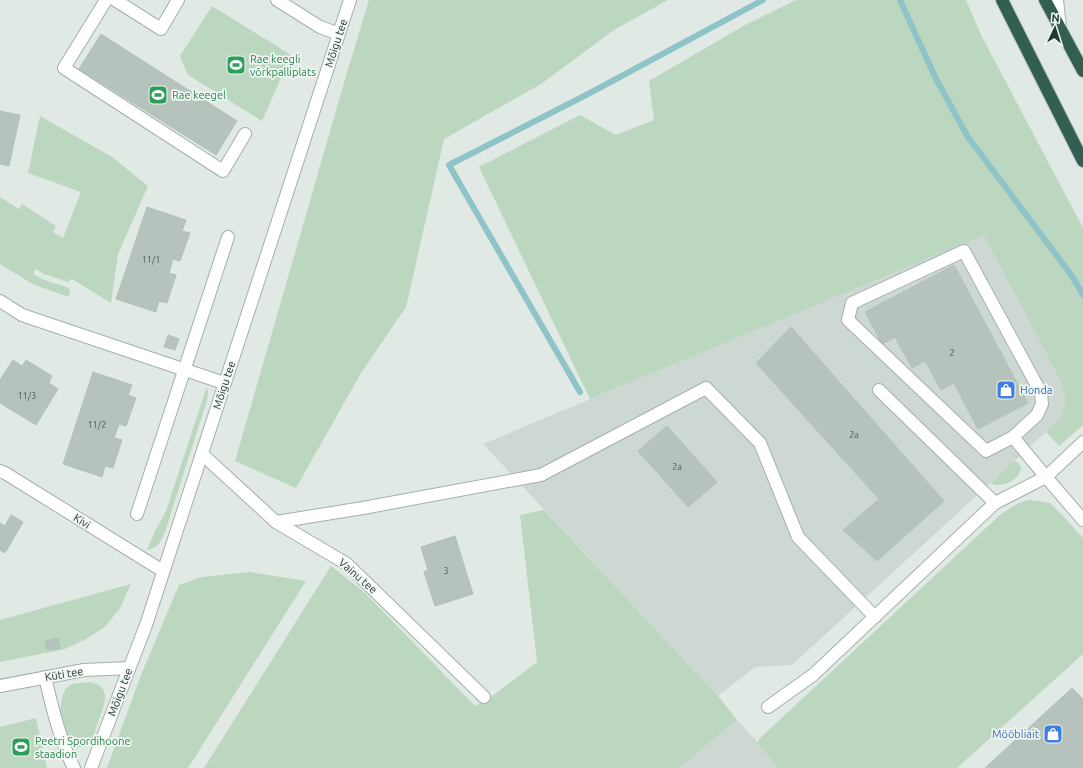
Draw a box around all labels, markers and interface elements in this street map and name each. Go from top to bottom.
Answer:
north arrow [1035,8,1075,48]
text: N [1051,12,1060,24]
street label: Mõigu tee [323,17,349,69]
place label: Rae keegli võrkpalliplats [250,53,316,78]
sports icon: Rae keegli võrkpalliplats [225,54,247,76]
sports icon: Rae keegel [147,84,169,106]
place label: Rae keegel [172,89,226,101]
house number: 11/1 [142,255,160,265]
house number: 2 [949,348,955,358]
street label: Mõigu tee [211,359,237,411]
shop icon: Honda [995,379,1017,401]
place label: Honda [1020,384,1052,396]
house number: 11/3 [18,391,36,401]
house number: 11/2 [88,420,106,430]
house number: 2a [849,430,859,440]
house number: 2a [672,462,682,472]
street label: Kivi [71,511,93,531]
street label: Vainu tee [336,556,380,596]
house number: 3 [443,566,449,576]
street label: Küti tee [44,665,84,683]
street label: Mõigu tee [105,666,135,718]
shop icon: Mööbliait [1042,723,1064,745]
place label: Mööbliait [992,728,1040,740]
place label: Peetri Spordihoone staadion [35,735,131,760]
sports icon: Peetri Spordihoone staadion [10,736,32,758]

